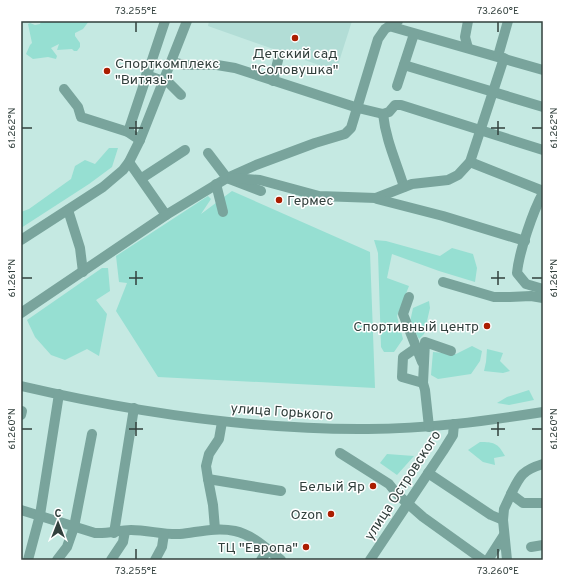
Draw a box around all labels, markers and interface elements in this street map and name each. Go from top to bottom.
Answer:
text: 73.255°E [115,5,157,18]
text: 73.260°E [477,5,519,18]
marker: Детский сад "Соловушка" [290,33,300,43]
place label: Детский сад "Соловушка" [252,46,338,79]
place label: Спорткомплекс "Витязь" [115,56,219,89]
marker: Спорткомплекс "Витязь" [102,66,112,76]
text: 61.262°N [6,107,19,149]
text: 61.262°N [548,107,561,149]
place label: Гермес [287,193,333,210]
marker: Гермес [274,195,284,205]
text: 61.261°N [6,259,19,297]
text: 61.261°N [548,259,561,297]
place label: Спортивный центр [353,319,479,336]
marker: Спортивный центр [482,321,492,331]
street label: улица Горького [230,400,334,425]
text: 61.260°N [6,408,19,450]
text: 61.260°N [548,408,561,450]
street label: улица Островского [361,428,445,544]
place label: Белый Яр [299,479,365,496]
marker: Белый Яр [368,481,378,491]
north arrow [38,503,78,543]
text: С [54,507,62,521]
place label: Ozon [290,507,323,524]
marker: Ozon [326,509,336,519]
place label: ТЦ "Европа" [217,540,298,557]
marker: ТЦ "Европа" [301,542,311,552]
text: 73.255°E [115,565,157,578]
text: 73.260°E [477,565,519,578]

